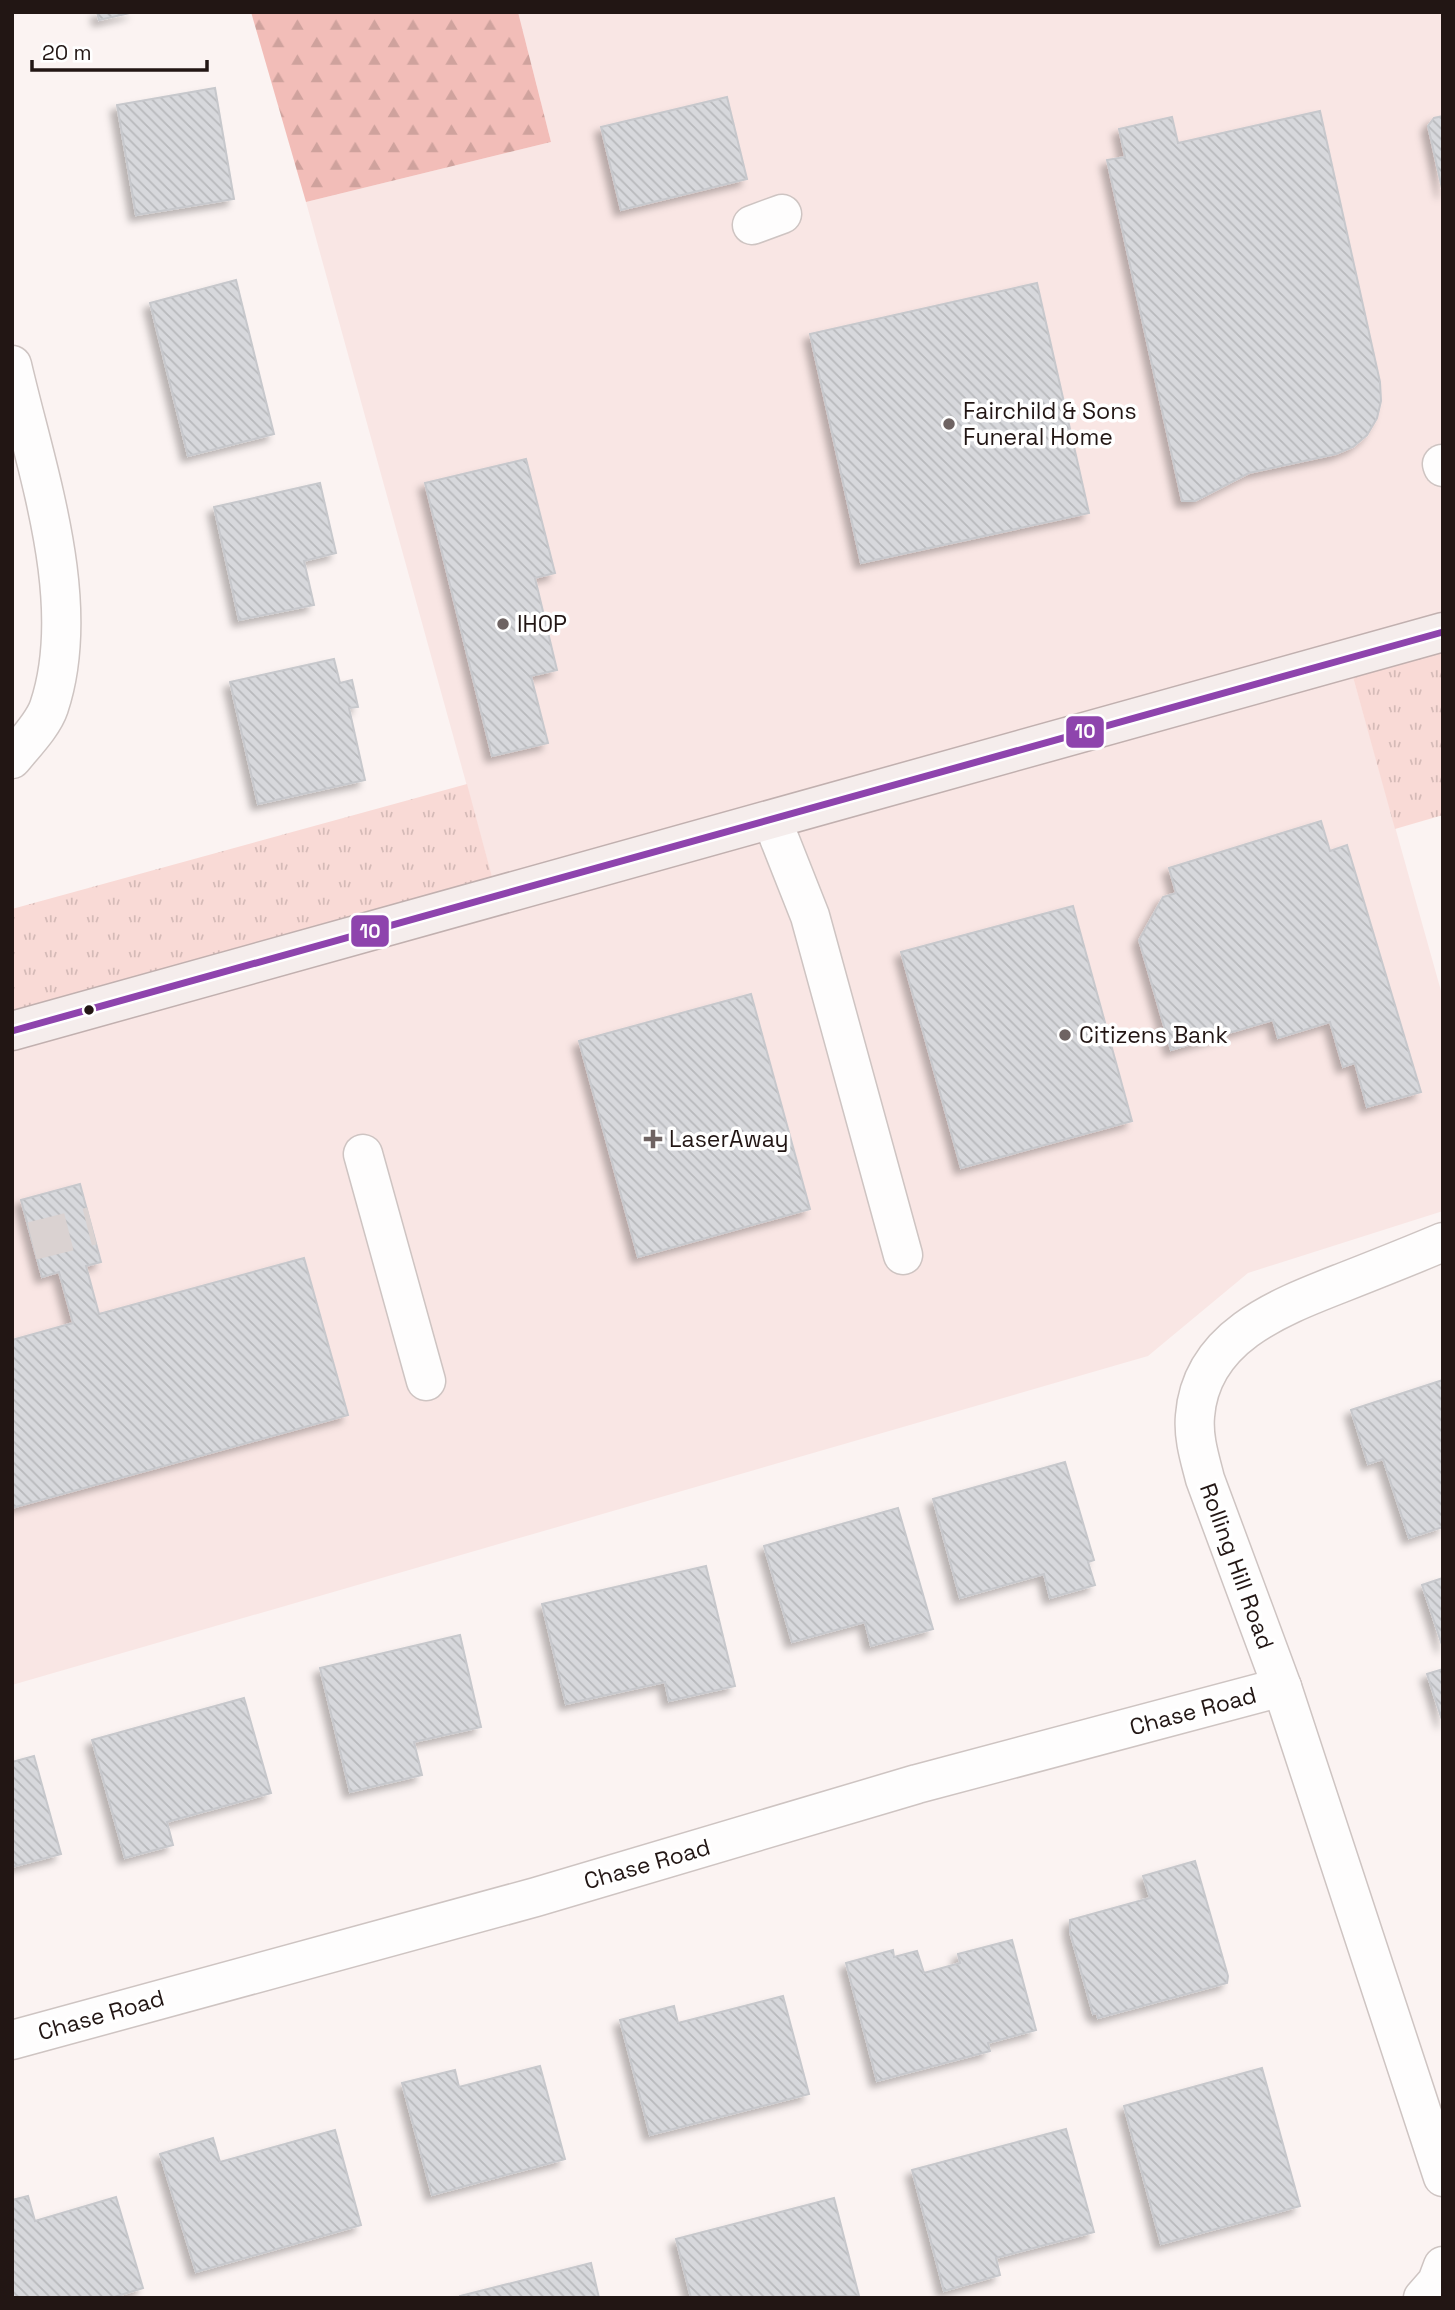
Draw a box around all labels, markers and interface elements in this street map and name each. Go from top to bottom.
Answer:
scale bar [32,28,206,72]
text: 20 m [42,39,92,66]
place label: Fairchild & Sons Funeral Home [963,396,1137,452]
marker: Fairchild & Sons Funeral Home [941,416,957,432]
place label: IHOP [517,609,567,639]
marker: IHOP [495,616,511,632]
line badge: 10 [1065,715,1105,749]
text: 10 [1075,719,1095,744]
line badge: 10 [350,914,390,948]
text: 10 [360,919,380,944]
unlabelled marker [82,1003,96,1017]
place label: Citizens Bank [1079,1020,1228,1050]
marker: Citizens Bank [1057,1027,1073,1043]
place label: LaserAway [669,1124,789,1154]
marker: LaserAway [643,1129,663,1149]
street label: Rolling Hill Road [1193,1479,1281,1653]
street label: Chase Road [1126,1680,1260,1742]
street label: Chase Road [580,1832,714,1896]
street label: Chase Road [34,1983,168,2047]

